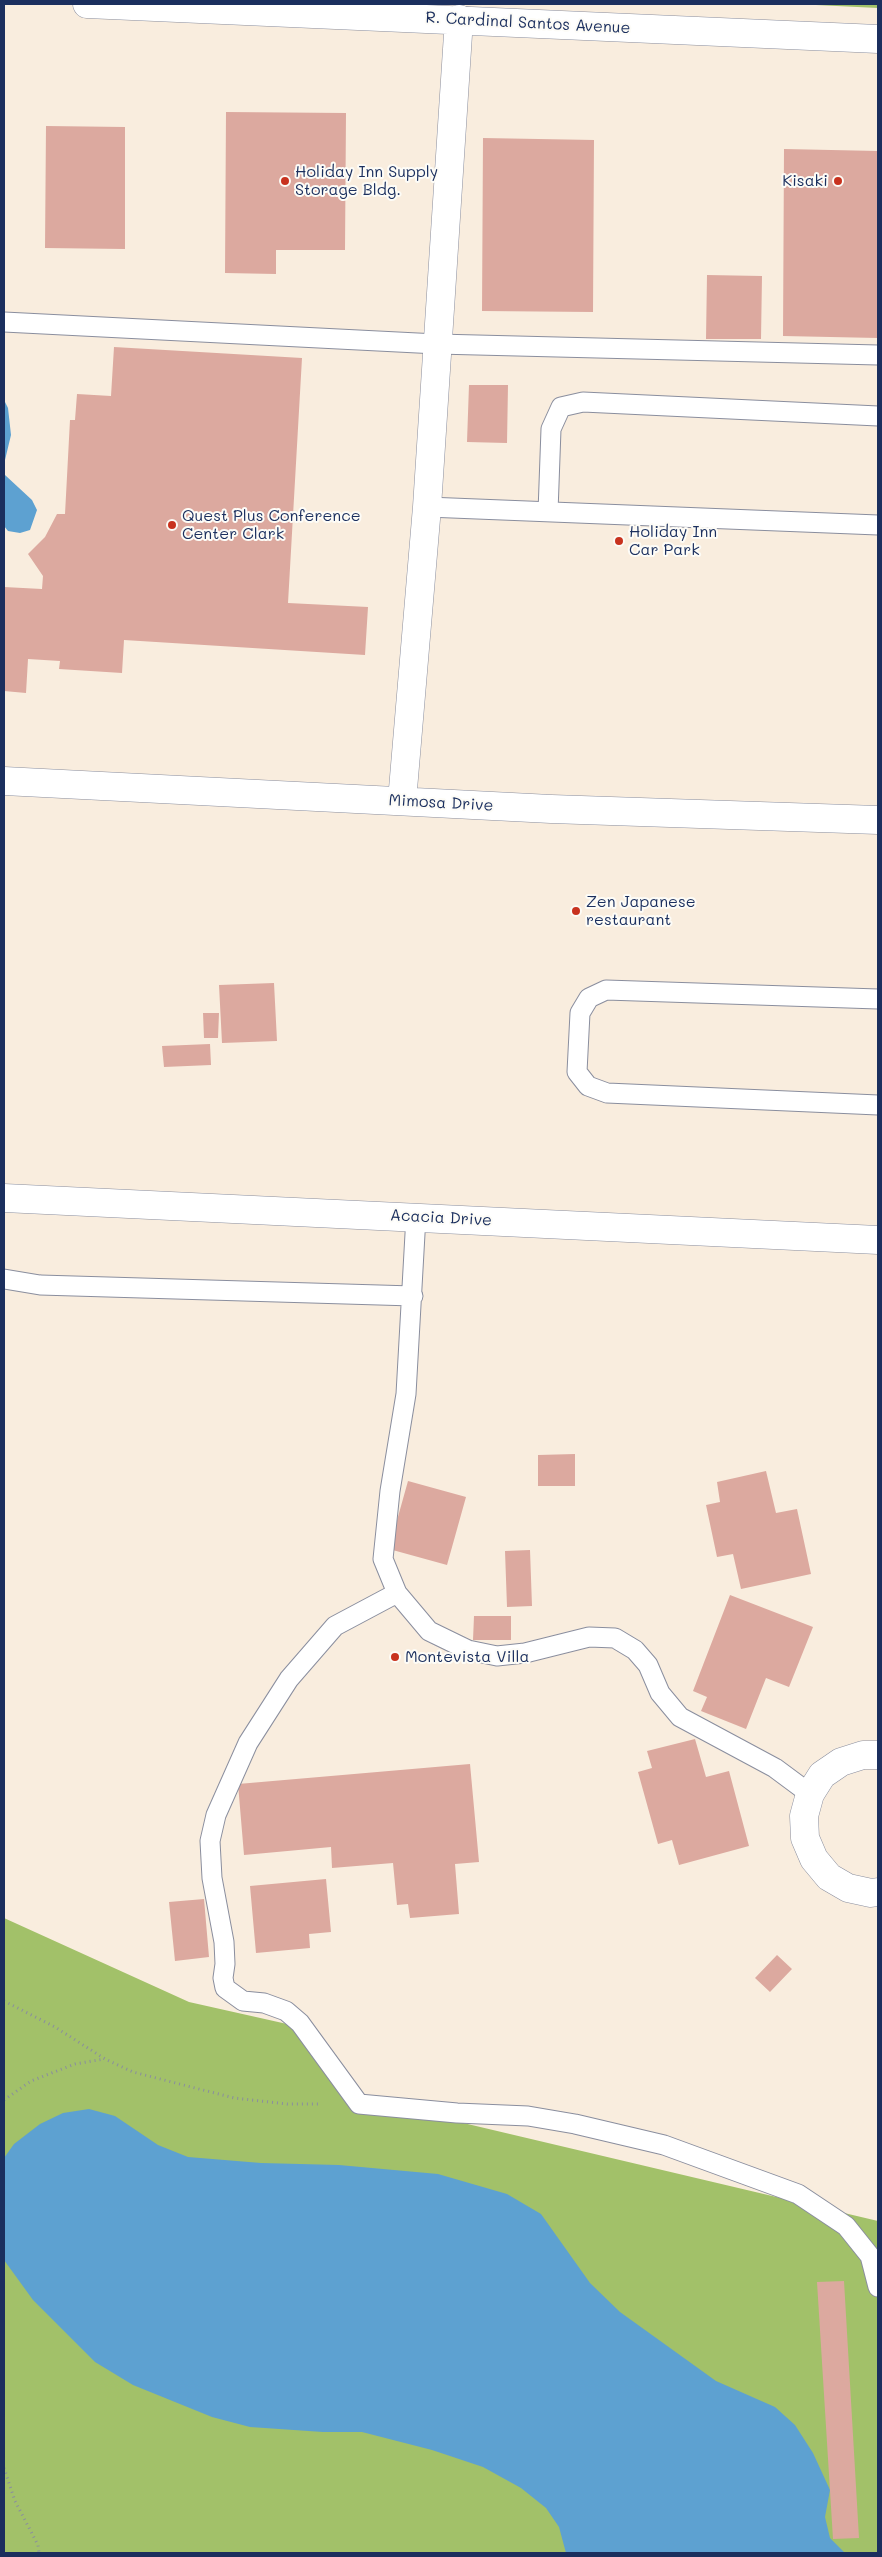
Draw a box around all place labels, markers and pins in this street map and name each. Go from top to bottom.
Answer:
place label: Holiday Inn Supply Storage Bldg. [295,162,438,200]
place label: Kisaki [782,171,828,191]
marker: Holiday Inn Supply Storage Bldg. [279,175,291,187]
marker: Kisaki [832,175,844,187]
place label: Quest Plus Conference Center Clark [182,506,361,544]
marker: Quest Plus Conference Center Clark [166,519,178,531]
place label: Holiday Inn Car Park [629,522,717,560]
marker: Holiday Inn Car Park [613,535,625,547]
place label: Zen Japanese restaurant [586,892,696,930]
marker: Zen Japanese restaurant [570,905,582,917]
place label: Montevista Villa [405,1647,529,1667]
marker: Montevista Villa [389,1651,401,1663]

